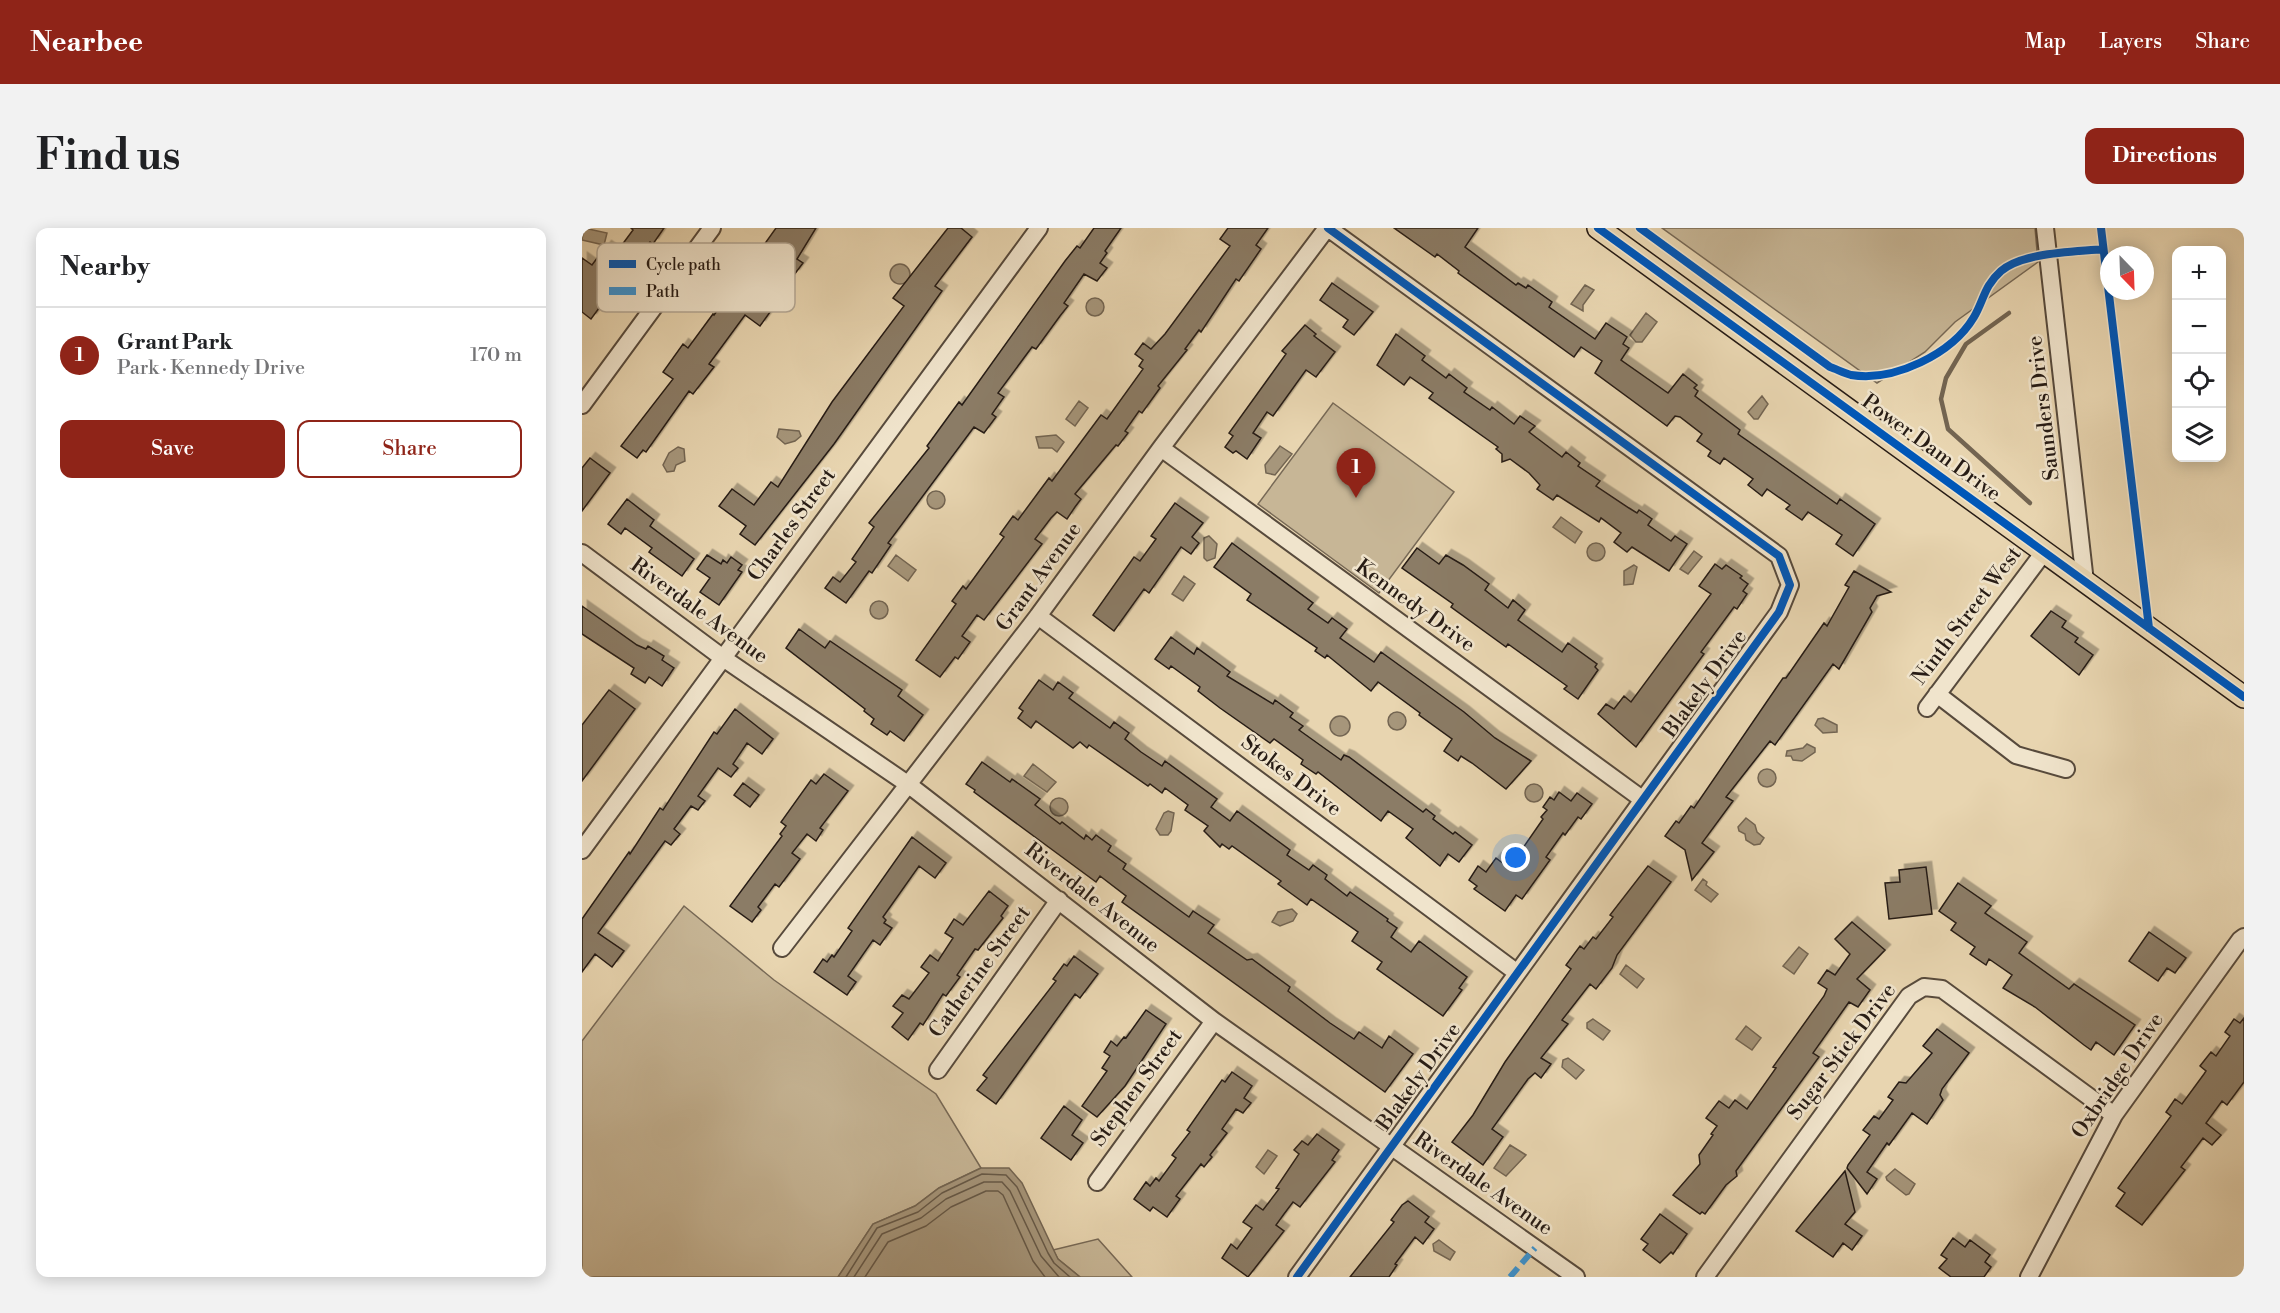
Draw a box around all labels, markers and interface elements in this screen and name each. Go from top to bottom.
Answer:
text: Nearbee [30,25,143,60]
text: Map [2025,29,2066,55]
text: Layers [2099,29,2162,55]
text: Share [2195,29,2250,55]
button: Directions [2085,128,2244,184]
text: Find us [36,130,180,183]
legend [597,243,795,312]
north arrow [2100,246,2154,300]
map controls [2172,246,2226,462]
button: + [2172,246,2226,300]
text: Nearby [60,251,150,283]
text: Cycle path [646,255,721,275]
text: Path [646,282,680,302]
button: − [2172,300,2226,354]
text: Grant Park [117,329,233,356]
street label: Saunders Drive [2022,334,2066,482]
text: 1 [75,343,84,368]
text: 170 m [470,343,522,368]
button: locate [2172,354,2226,408]
text: Park · Kennedy Drive [117,356,305,381]
street label: Power Dam Drive [1856,389,2006,507]
button: layers [2172,408,2226,462]
button: Save [60,420,285,478]
button: Share [297,420,522,478]
pin: 1 [1336,448,1376,498]
street label: Charles Street [742,463,842,587]
street label: Grant Avenue [991,517,1087,637]
street label: Ninth Street West [1907,541,2028,690]
street label: Riverdale Avenue [625,552,773,670]
street label: Kennedy Drive [1350,554,1480,658]
street label: Blakely Drive [1656,625,1753,744]
street label: Stokes Drive [1235,730,1347,822]
street label: Riverdale Avenue [1019,837,1165,959]
your location [1501,843,1530,872]
street label: Catherine Street [923,900,1037,1043]
street label: Sugar Stick Drive [1782,978,1902,1126]
street label: Oxbridge Drive [2066,1008,2170,1144]
street label: Blakely Drive [1370,1018,1467,1137]
street label: Stephen Street [1086,1024,1189,1152]
street label: Riverdale Avenue [1408,1126,1558,1242]

